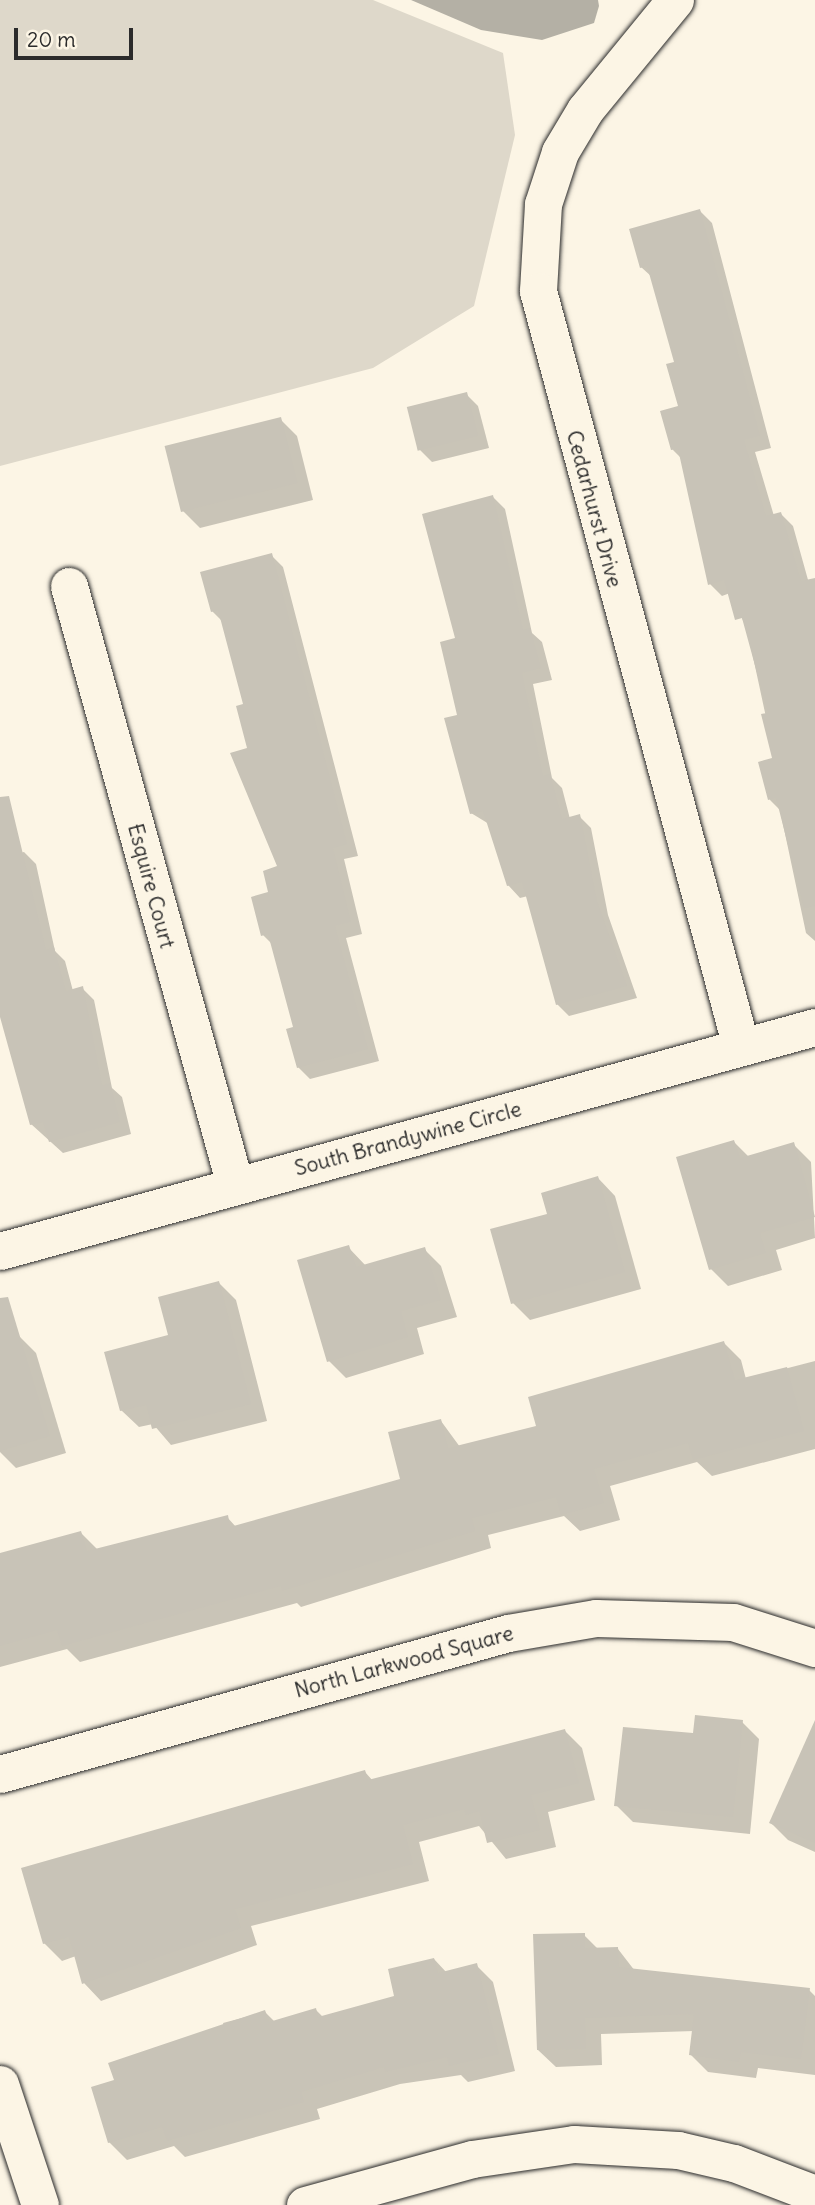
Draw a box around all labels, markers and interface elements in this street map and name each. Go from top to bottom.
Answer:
scale bar [18,14,136,58]
text: 20 m [27,26,76,53]
street label: Cedarhurst Drive [561,428,627,590]
street label: Esquire Court [122,821,180,951]
street label: South Brandywine Circle [292,1097,524,1181]
street label: North Larkwood Square [292,1621,516,1703]

